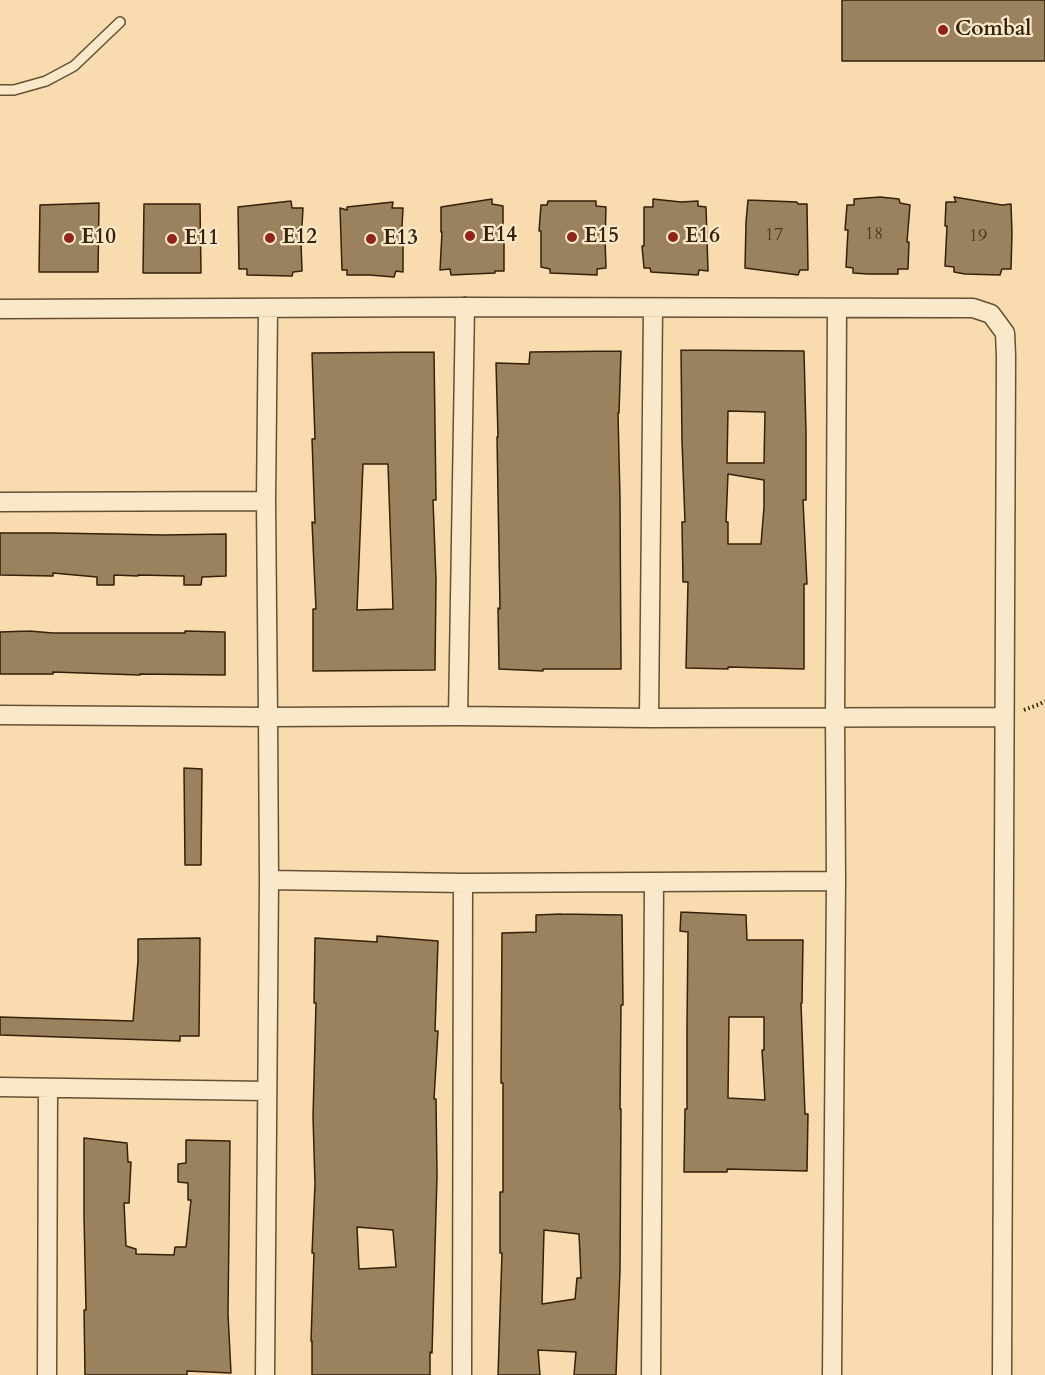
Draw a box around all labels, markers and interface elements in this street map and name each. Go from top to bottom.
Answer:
place label: Combal [955,17,1031,43]
marker: Combal [936,23,950,37]
place label: E14 [482,223,517,249]
place label: E15 [584,224,619,250]
place label: E16 [685,224,720,250]
house number: 18 [865,224,883,246]
place label: E10 [81,225,116,251]
place label: E12 [282,225,317,251]
house number: 17 [765,225,783,247]
place label: E11 [184,226,219,252]
place label: E13 [383,226,418,252]
house number: 19 [969,226,987,248]
marker: E14 [463,229,477,243]
marker: E15 [565,230,579,244]
marker: E16 [666,230,680,244]
marker: E10 [62,231,76,245]
marker: E12 [263,231,277,245]
marker: E11 [165,232,179,246]
marker: E13 [364,232,378,246]

